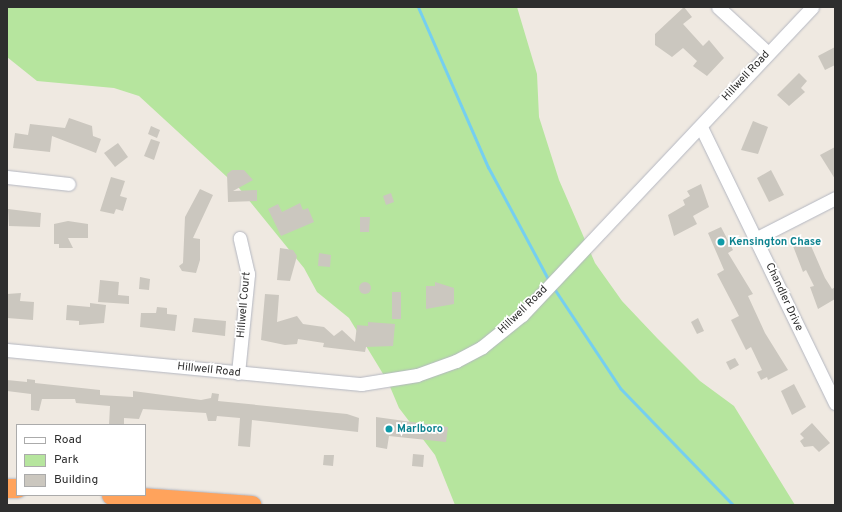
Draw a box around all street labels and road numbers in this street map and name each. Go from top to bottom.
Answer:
street label: Hillwell Road [719,48,773,104]
street label: Chandler Drive [762,261,806,333]
street label: Hillwell Court [235,271,253,339]
street label: Hillwell Road [495,283,551,337]
street label: Hillwell Road [177,360,241,380]

